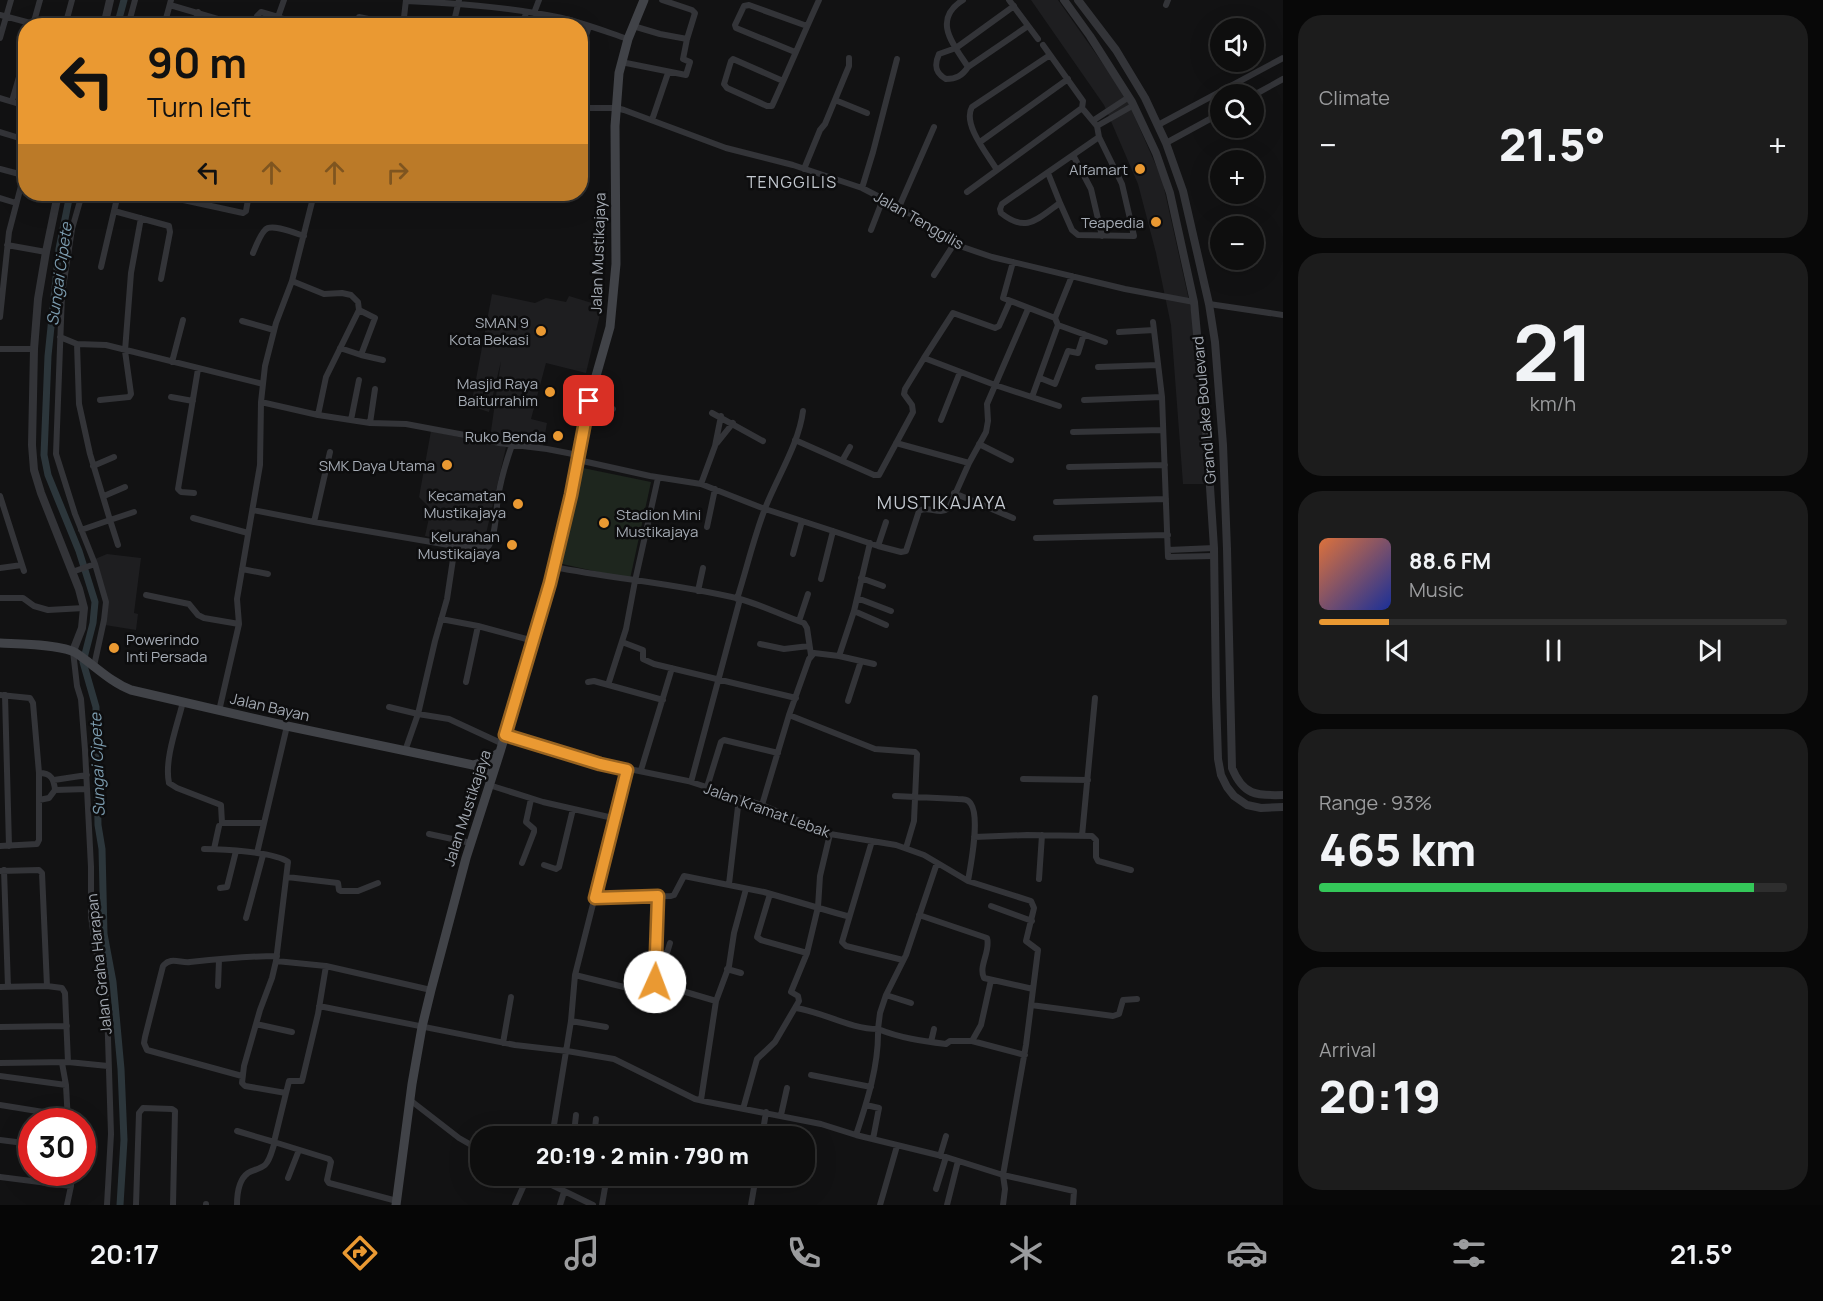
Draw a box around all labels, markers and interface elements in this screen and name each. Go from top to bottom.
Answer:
map controls [1210,18,1264,270]
button: sound [1210,18,1264,72]
text: 90 m [147,33,247,91]
icon: left [48,42,126,120]
button: search [1210,84,1264,138]
text: Climate [1319,84,1390,111]
text: Turn left [147,88,251,125]
text: 21.5° [1499,113,1606,175]
text: − [1319,122,1337,167]
text: + [1768,122,1787,167]
button: + [1210,150,1264,204]
icon: left [192,156,225,189]
icon: ahead [255,156,288,189]
icon: ahead [318,156,351,189]
icon: right [381,156,414,189]
place label: Alfamart [1069,159,1128,180]
marker: Alfamart [1133,162,1147,176]
district label: TENGGILIS [746,171,838,193]
street label: Jalan Tenggilis [870,186,968,254]
street label: Jalan Mustikajaya [585,192,611,314]
place label: Teapedia [1081,212,1144,233]
marker: Teapedia [1149,215,1163,229]
button: − [1210,216,1264,270]
water label: Sungai Cipete [41,220,77,327]
text: 21 [1513,298,1593,404]
place label: SMAN 9 Kota Bekasi [449,312,529,350]
marker: SMAN 9 Kota Bekasi [534,324,548,338]
street label: Grand Lake Boulevard [1187,335,1221,485]
place label: Masjid Raya Baiturrahim [457,373,538,411]
pin [563,375,614,426]
icon: arrive [572,384,605,417]
marker: Masjid Raya Baiturrahim [543,385,557,399]
text: km/h [1530,390,1576,417]
place label: Ruko Benda [465,426,546,447]
marker: Ruko Benda [551,429,565,443]
place label: SMK Daya Utama [319,455,435,476]
marker: SMK Daya Utama [440,458,454,472]
place label: Kecamatan Mustikajaya [424,485,506,523]
district label: MUSTIKAJAYA [877,490,1007,514]
marker: Kecamatan Mustikajaya [511,497,525,511]
place label: Stadion Mini Mustikajaya [616,504,701,542]
marker: Stadion Mini Mustikajaya [597,516,611,530]
place label: Kelurahan Mustikajaya [418,526,500,564]
marker: Kelurahan Mustikajaya [505,538,519,552]
text: 88.6 FM [1409,546,1491,576]
text: Music [1409,576,1464,603]
place label: Powerindo Inti Persada [126,629,207,667]
icon: previous [1381,634,1414,667]
icon: pause [1537,634,1570,667]
icon: next [1693,634,1726,667]
marker: Powerindo Inti Persada [107,641,121,655]
street label: Jalan Bayan [228,688,312,726]
water label: Sungai Cipete [84,711,110,817]
street label: Jalan Mustikajaya [438,747,496,869]
street label: Jalan Kramat Lebak [701,777,833,843]
text: Range · 93% [1319,789,1432,816]
text: 465 km [1319,818,1476,880]
street label: Jalan Graha Harapan [81,892,117,1035]
position arrow [623,950,687,1014]
text: Arrival [1319,1036,1376,1063]
text: 20:19 [1319,1065,1441,1127]
speed limit sign: 30 [18,1108,96,1186]
text: 20:19 · 2 min · 790 m [536,1141,749,1171]
icon: directions [339,1232,381,1274]
icon: music [561,1232,603,1274]
icon: phone [783,1232,825,1274]
icon: climate [1005,1232,1047,1274]
icon: car [1226,1232,1268,1274]
icon: filters [1448,1232,1490,1274]
text: 20:17 [90,1235,159,1272]
text: 21.5° [1670,1235,1733,1272]

